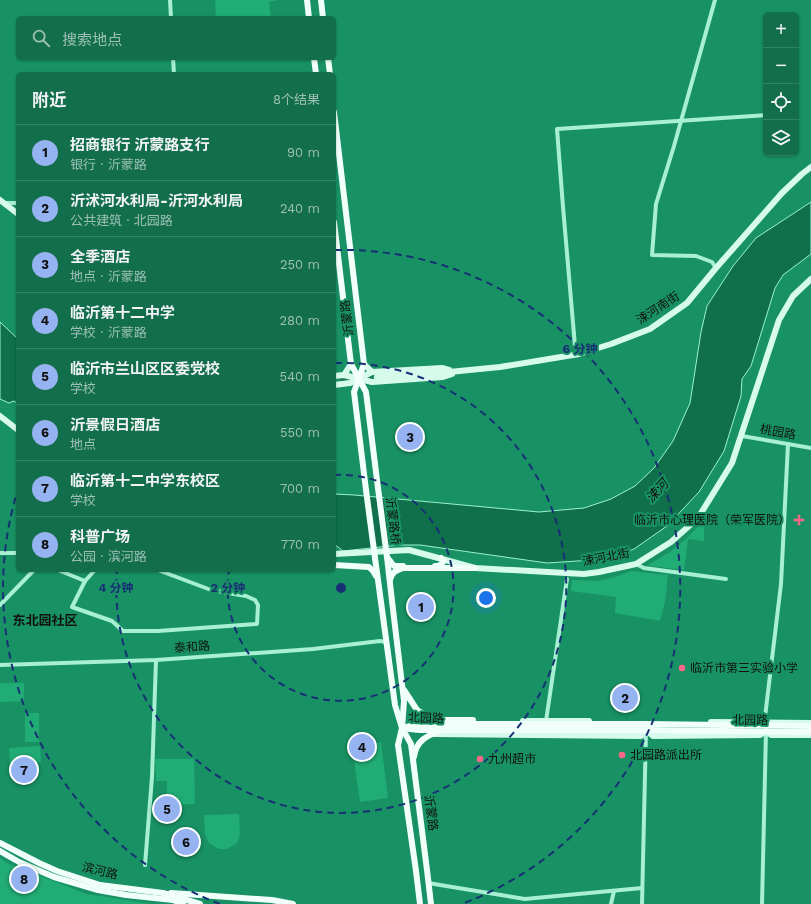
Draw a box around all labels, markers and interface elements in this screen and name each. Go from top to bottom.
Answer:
map controls [763,12,799,156]
button: + [763,12,799,48]
search box [16,16,336,60]
icon: search [30,27,52,49]
text: 搜索地点 [62,31,122,49]
button: − [763,48,799,84]
button: locate [763,84,799,120]
text: 附近 [32,90,66,110]
text: 8个结果 [273,92,320,107]
button: layers [763,120,799,156]
text: 招商银行 沂蒙路支行 [70,136,209,154]
text: 1 [42,145,48,160]
text: 90 m [287,145,320,160]
text: 银行 · 沂蒙路 [70,157,147,172]
text: 沂沭河水利局-沂河水利局 [70,192,243,210]
text: 2 [41,201,49,216]
text: 240 m [280,201,320,216]
text: 公共建筑 · 北园路 [70,213,173,228]
text: 全季酒店 [70,248,130,266]
text: 3 [41,257,49,272]
text: 250 m [280,257,320,272]
text: 地点 · 沂蒙路 [70,269,147,284]
street label: 涑河南街 [634,289,682,327]
street label: 沂蒙路 [338,299,356,337]
text: 临沂第十二中学 [70,304,175,322]
text: 4 [41,313,49,328]
text: 280 m [280,313,320,328]
text: 学校 · 沂蒙路 [70,325,147,340]
text: 6 分钟 [563,342,597,356]
text: 临沂市兰山区区委党校 [70,360,220,378]
text: 5 [41,369,49,384]
text: 540 m [280,369,320,384]
text: 学校 [70,381,96,396]
text: 沂景假日酒店 [70,416,160,434]
pin: 3 [397,422,423,452]
street label: 桃园路 [759,422,797,442]
text: 6 [41,425,49,440]
text: 550 m [280,425,320,440]
text: 地点 [70,437,96,452]
text: 临沂第十二中学东校区 [70,472,220,490]
water label: 涑河 [643,474,673,506]
text: 7 [41,481,49,496]
text: 700 m [280,481,320,496]
text: 学校 [70,493,96,508]
street label: 沂蒙路桥 [383,496,403,546]
place label: 临沂市心理医院（荣军医院） [634,513,790,527]
marker: 临沂市心理医院（荣军医院） [793,514,805,526]
text: 科普广场 [70,528,130,546]
text: 8 [41,537,49,552]
text: 770 m [281,537,320,552]
street label: 涑河北街 [581,546,631,568]
text: 公园 · 滨河路 [70,549,147,564]
text: 4 分钟 [98,581,134,595]
text: 2 分钟 [211,581,245,595]
centre of rings [334,581,348,595]
your location [476,588,496,608]
pin: 1 [408,592,434,622]
district label: 东北园社区 [12,613,78,628]
street label: 泰和路 [174,639,210,655]
place label: 临沂市第三实验小学 [690,661,798,675]
marker: 临沂市第三实验小学 [677,663,687,673]
pin: 2 [612,683,638,713]
street label: 北园路 [408,710,444,726]
street label: 北园路 [732,713,768,727]
pin: 4 [349,732,375,762]
place label: 北园路派出所 [630,748,702,762]
marker: 北园路派出所 [617,750,627,760]
place label: 九州超市 [488,752,536,766]
marker: 九州超市 [475,754,485,764]
pin: 7 [11,755,37,785]
pin: 5 [154,794,180,824]
street label: 沂蒙路 [422,794,440,832]
pin: 6 [173,827,199,857]
street label: 滨河路 [81,860,119,882]
pin: 8 [11,864,37,894]

